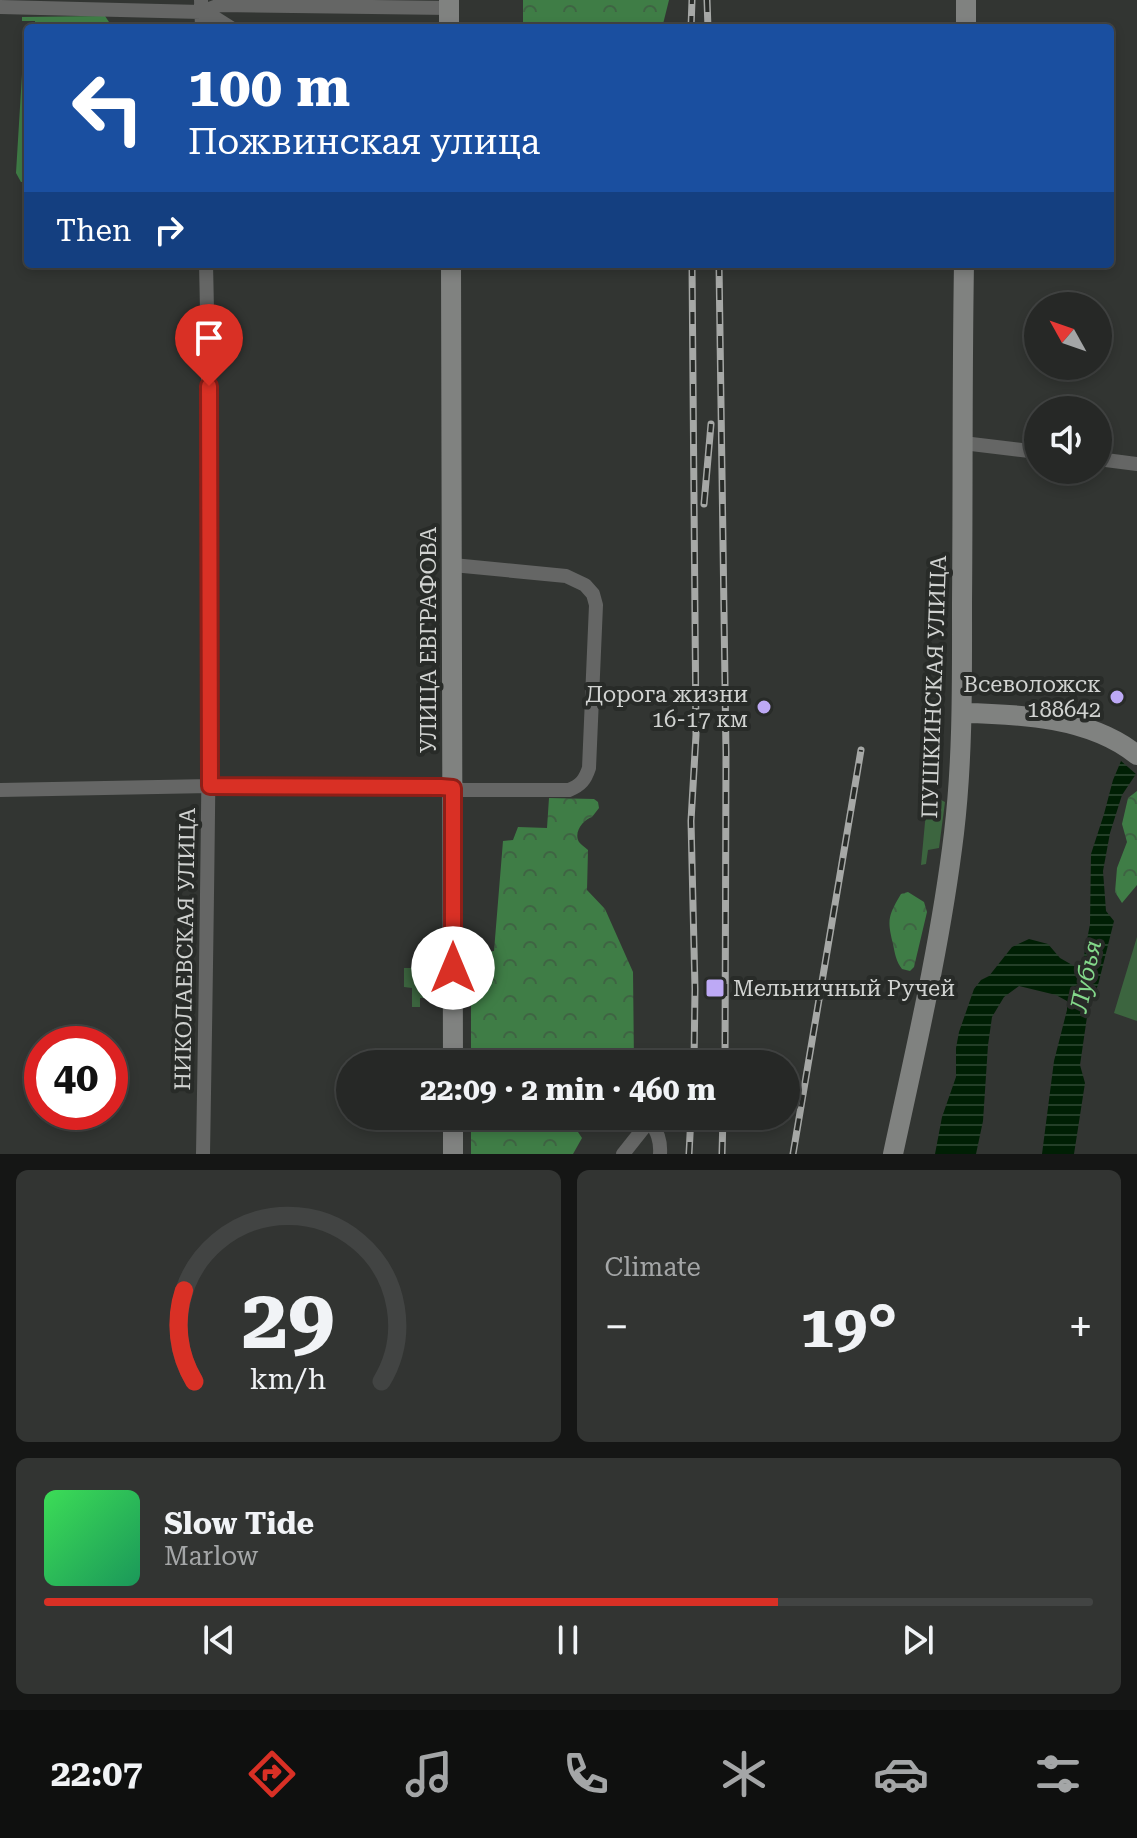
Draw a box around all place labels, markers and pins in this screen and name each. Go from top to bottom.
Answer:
pin [175,304,243,386]
place label: Всеволожск 188642 [963,672,1101,722]
place label: Дорога жизни 16-17 км [585,682,748,732]
marker: Всеволожск 188642 [1108,688,1126,706]
marker: Дорога жизни 16-17 км [755,698,773,716]
place label: Мельничный Ручей [733,976,955,1001]
marker: Мельничный Ручей [704,977,726,999]

